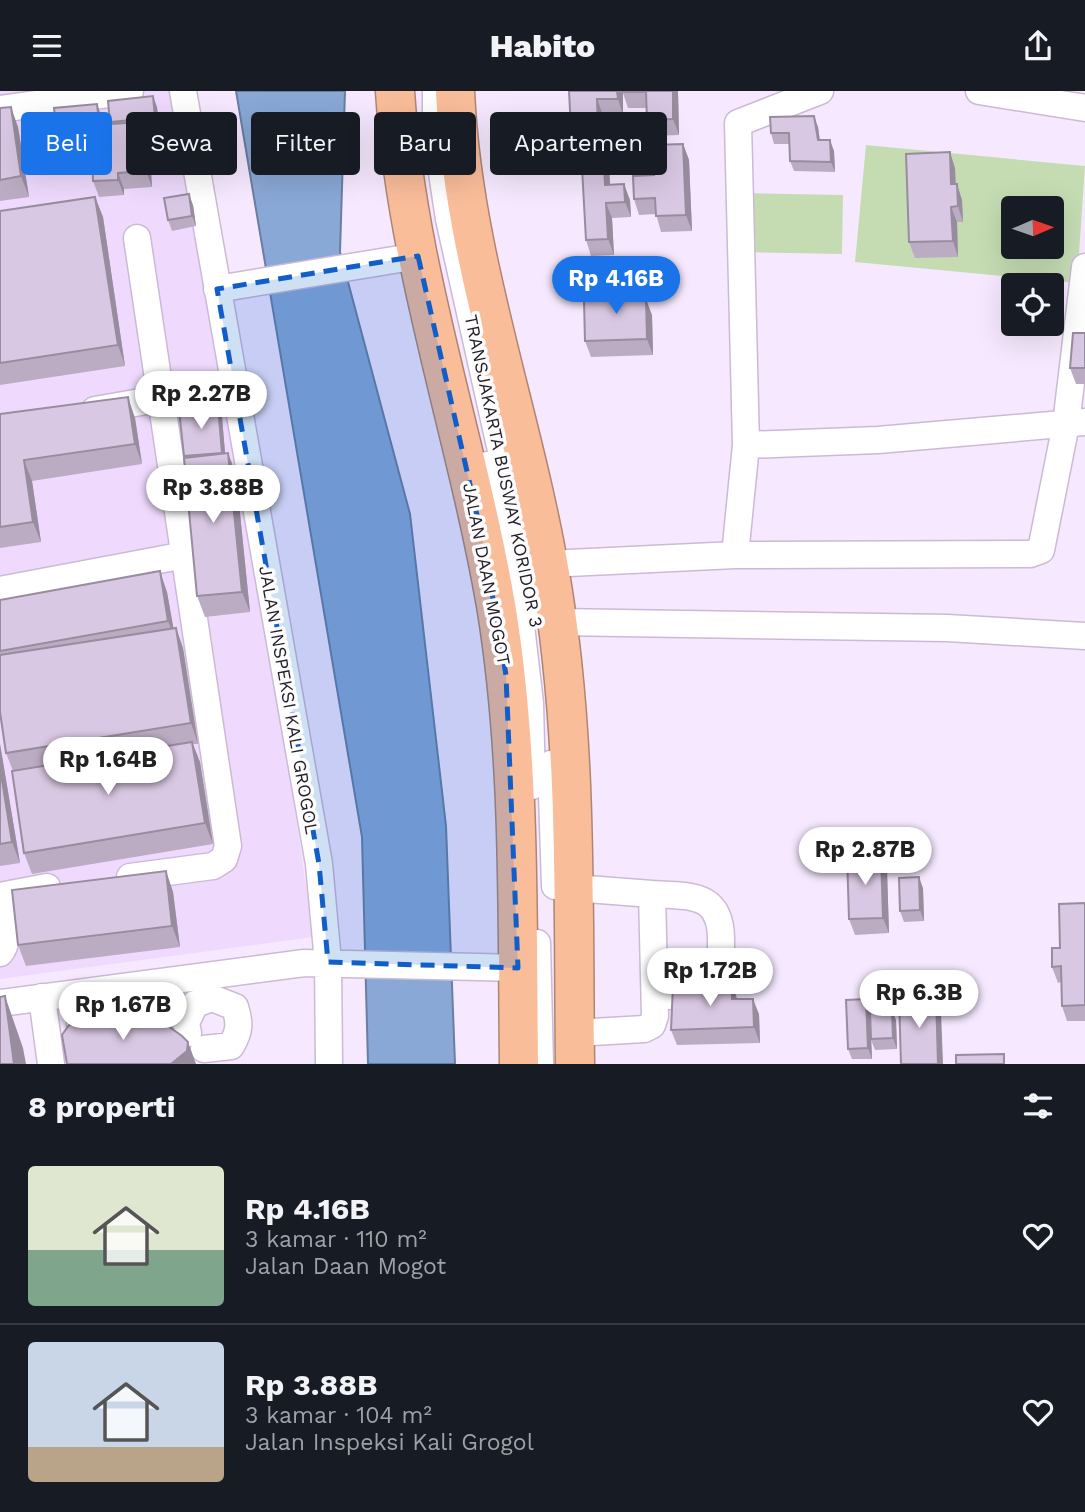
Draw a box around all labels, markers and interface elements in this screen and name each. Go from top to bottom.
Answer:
icon: menu [28,27,66,65]
text: Habito [490,27,595,65]
icon: share [1019,27,1057,65]
chip: Beli [21,112,112,175]
chip: Sewa [126,112,237,175]
chip: Filter [251,112,360,175]
chip: Baru [374,112,476,175]
chip: Apartemen [490,112,667,175]
north arrow [1001,196,1064,259]
map controls [1001,196,1064,336]
pin: Rp 4.16B [544,257,688,316]
text: Rp 4.16B [568,265,664,292]
button: locate [1001,273,1064,336]
street label: TRANSJAKARTA BUSWAY KORIDOR 3 [461,313,547,629]
pin: Rp 2.27B [129,371,273,431]
text: Rp 2.27B [151,380,251,407]
pin: Rp 3.88B [141,465,285,525]
text: Rp 3.88B [162,474,264,501]
street label: JALAN DAAN MOGOT [459,481,515,667]
street label: JALAN INSPEKSI KALI GROGOL [255,564,323,836]
pin: Rp 1.64B [36,737,180,797]
text: Rp 1.64B [59,746,157,773]
pin: Rp 2.87B [793,827,937,887]
text: Rp 2.87B [815,836,915,863]
pin: Rp 1.72B [638,949,782,1008]
text: Rp 1.72B [663,957,757,984]
pin: Rp 6.3B [854,971,984,1030]
text: Rp 6.3B [875,979,963,1006]
pin: Rp 1.67B [51,983,195,1042]
text: Rp 1.67B [75,991,171,1018]
icon: filters [1019,1087,1057,1125]
text: 8 properti [28,1089,175,1124]
text: Rp 4.16B [245,1191,370,1226]
icon: home [84,1194,168,1278]
icon: heart [1019,1217,1057,1255]
text: 3 kamar · 110 m² [245,1226,427,1253]
text: Jalan Daan Mogot [245,1253,446,1280]
text: Rp 3.88B [245,1367,378,1402]
icon: home [84,1370,168,1454]
icon: heart [1019,1393,1057,1431]
text: 3 kamar · 104 m² [245,1402,432,1429]
text: Jalan Inspeksi Kali Grogol [245,1429,534,1456]

